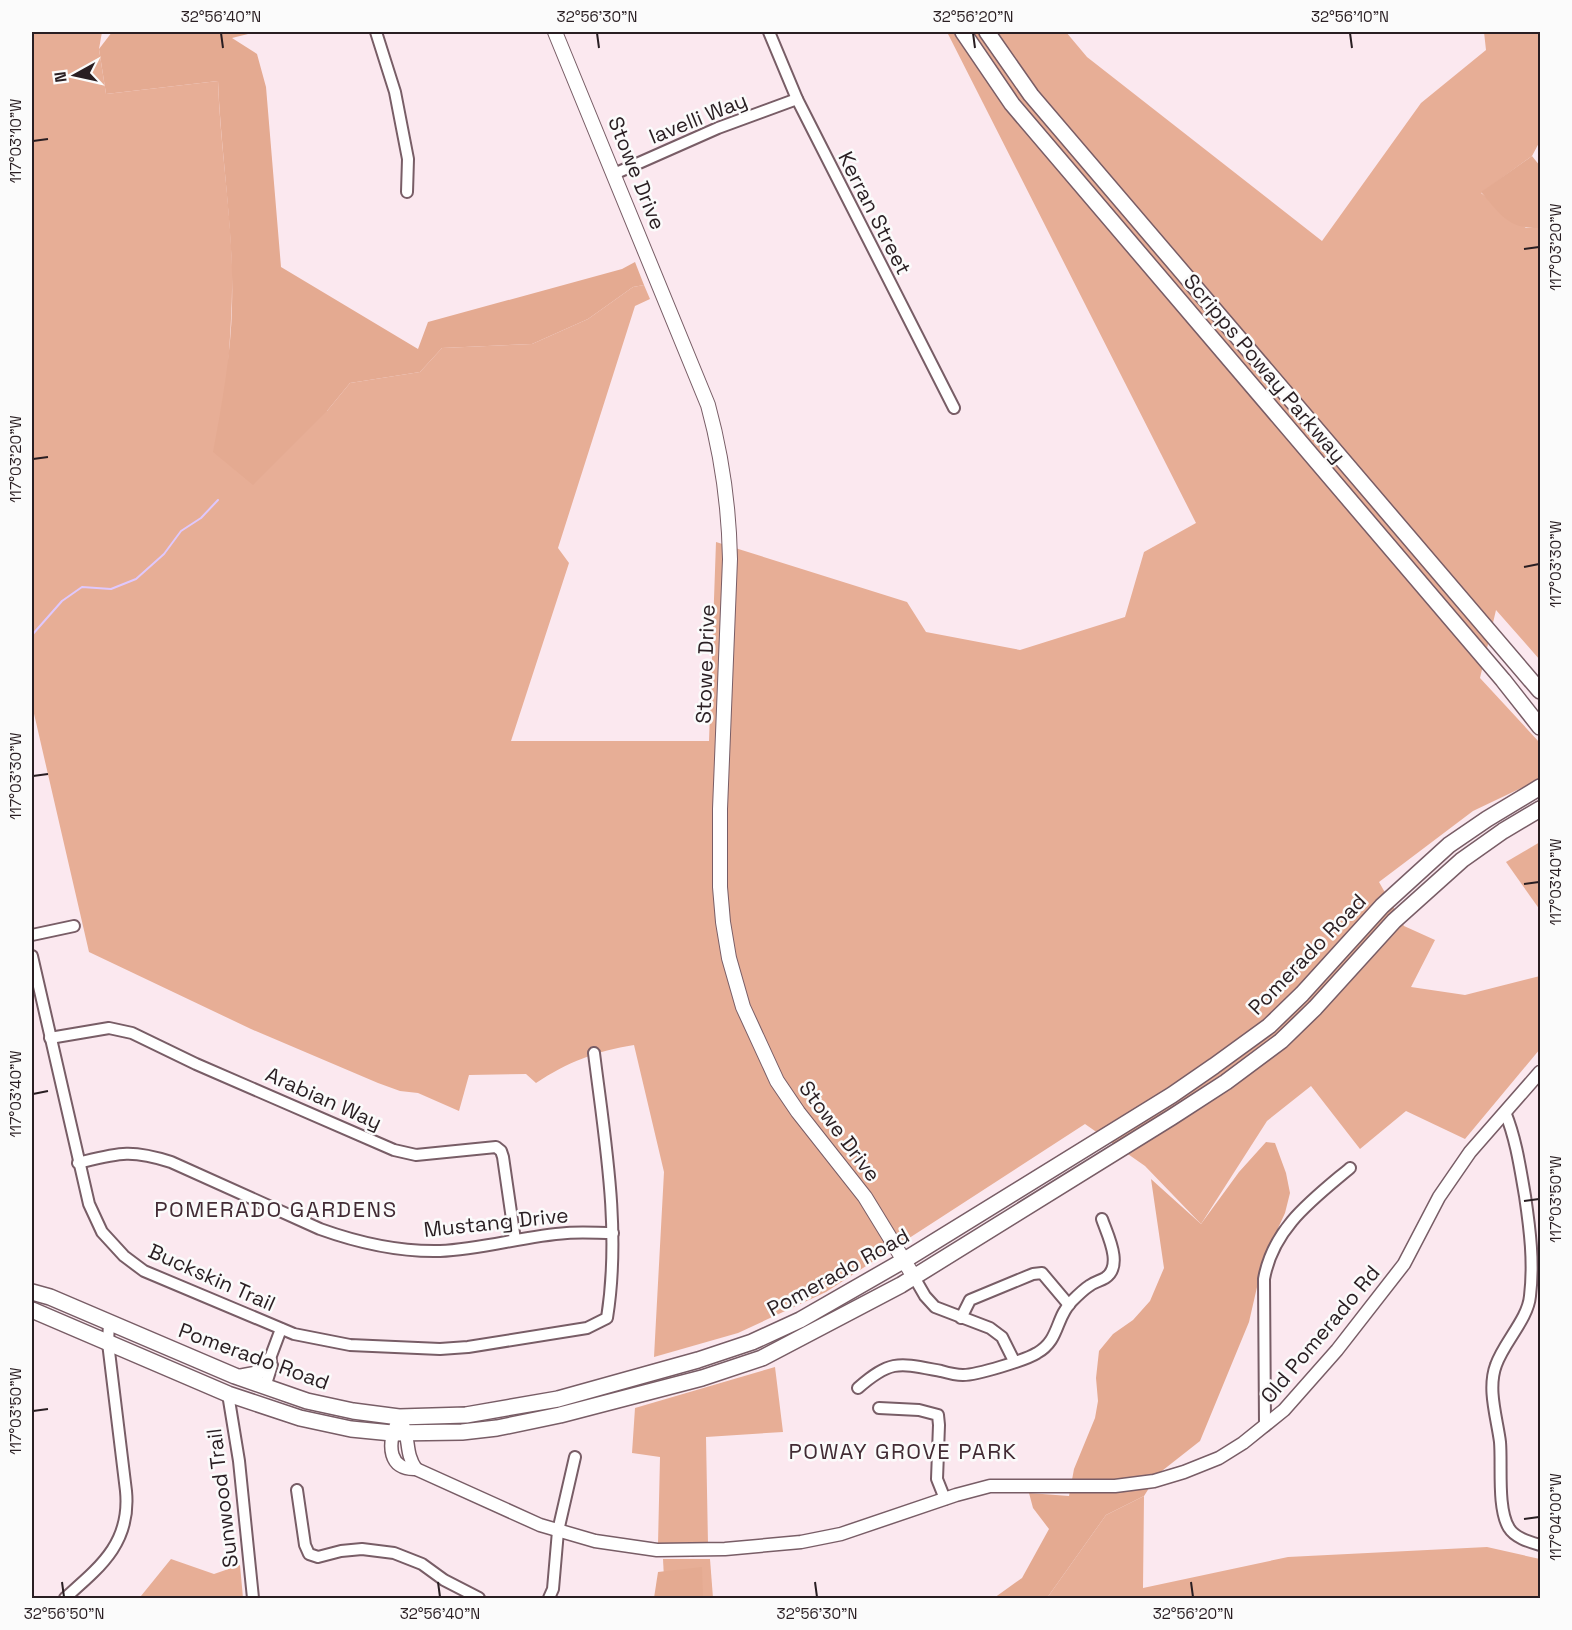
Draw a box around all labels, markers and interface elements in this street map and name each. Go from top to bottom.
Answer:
text: 32°56'40"N [181,7,261,26]
text: 32°56'30"N [557,7,637,26]
text: 32°56'20"N [933,7,1013,26]
text: 32°56'10"N [1311,7,1389,26]
north arrow [45,45,105,105]
text: N [49,70,72,84]
street label: Iavelli Way [645,86,751,150]
text: 117°03'10"W [6,99,25,183]
street label: Stowe Drive [602,112,672,234]
street label: Kerran Street [832,147,918,279]
text: 117°03'20"W [1546,203,1565,291]
street label: Scripps Poway Parkway [1178,268,1352,468]
text: 117°03'20"W [6,415,25,503]
text: 117°03'30"W [1546,520,1565,608]
street label: Stowe Drive [689,604,721,724]
text: 117°03'30"W [6,732,25,820]
text: 117°03'40"W [1546,838,1565,926]
street label: Pomerado Road [1242,888,1372,1020]
text: 117°03'40"W [6,1050,25,1138]
street label: Arabian Way [262,1060,386,1136]
street label: Stowe Drive [793,1075,887,1187]
text: 117°03'50"W [1546,1155,1565,1243]
district label: POMERADO GARDENS [154,1195,398,1223]
street label: Mustang Drive [422,1201,570,1243]
street label: Pomerado Road [762,1222,914,1322]
street label: Buckskin Trail [144,1237,280,1317]
street label: Old Pomerado Rd [1254,1259,1386,1409]
street label: Pomerado Road [175,1316,333,1396]
text: 117°03'50"W [6,1367,25,1455]
street label: Sunwood Trail [200,1427,244,1569]
district label: POWAY GROVE PARK [788,1437,1018,1465]
text: 117°04'00"W [1546,1473,1565,1561]
text: 32°56'50"N [24,1604,104,1623]
text: 32°56'40"N [400,1604,480,1623]
text: 32°56'30"N [777,1604,857,1623]
text: 32°56'20"N [1153,1604,1233,1623]

